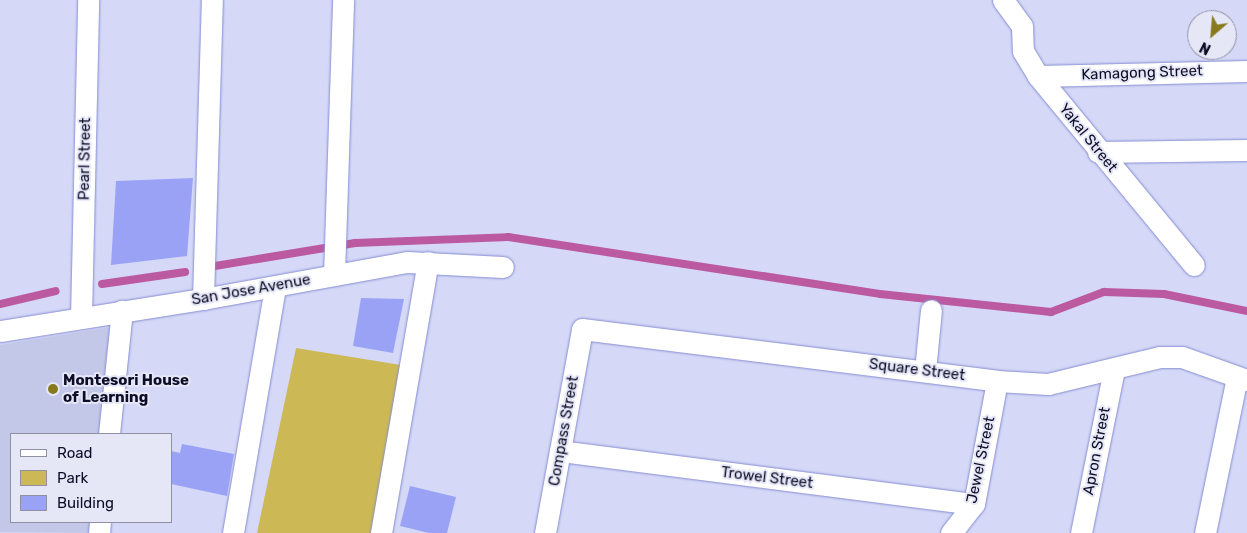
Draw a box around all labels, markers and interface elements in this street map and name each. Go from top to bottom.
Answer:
north arrow [1187,10,1237,60]
text: N [1197,38,1214,58]
street label: Kamagong Street [1081,62,1203,84]
street label: Yakal Street [1055,100,1121,176]
street label: Pearl Street [75,118,95,200]
street label: San Jose Avenue [190,271,312,309]
street label: Square Street [868,355,966,385]
place label: Montesori House of Learning [63,371,189,406]
street label: Compass Street [545,375,583,487]
marker: Montesori House of Learning [47,383,59,395]
street label: Apron Street [1080,405,1114,497]
street label: Jewel Street [963,415,999,505]
legend [10,433,172,523]
text: Road [57,444,93,462]
street label: Trowel Street [720,463,814,493]
text: Park [57,469,88,487]
text: Building [57,494,114,512]

